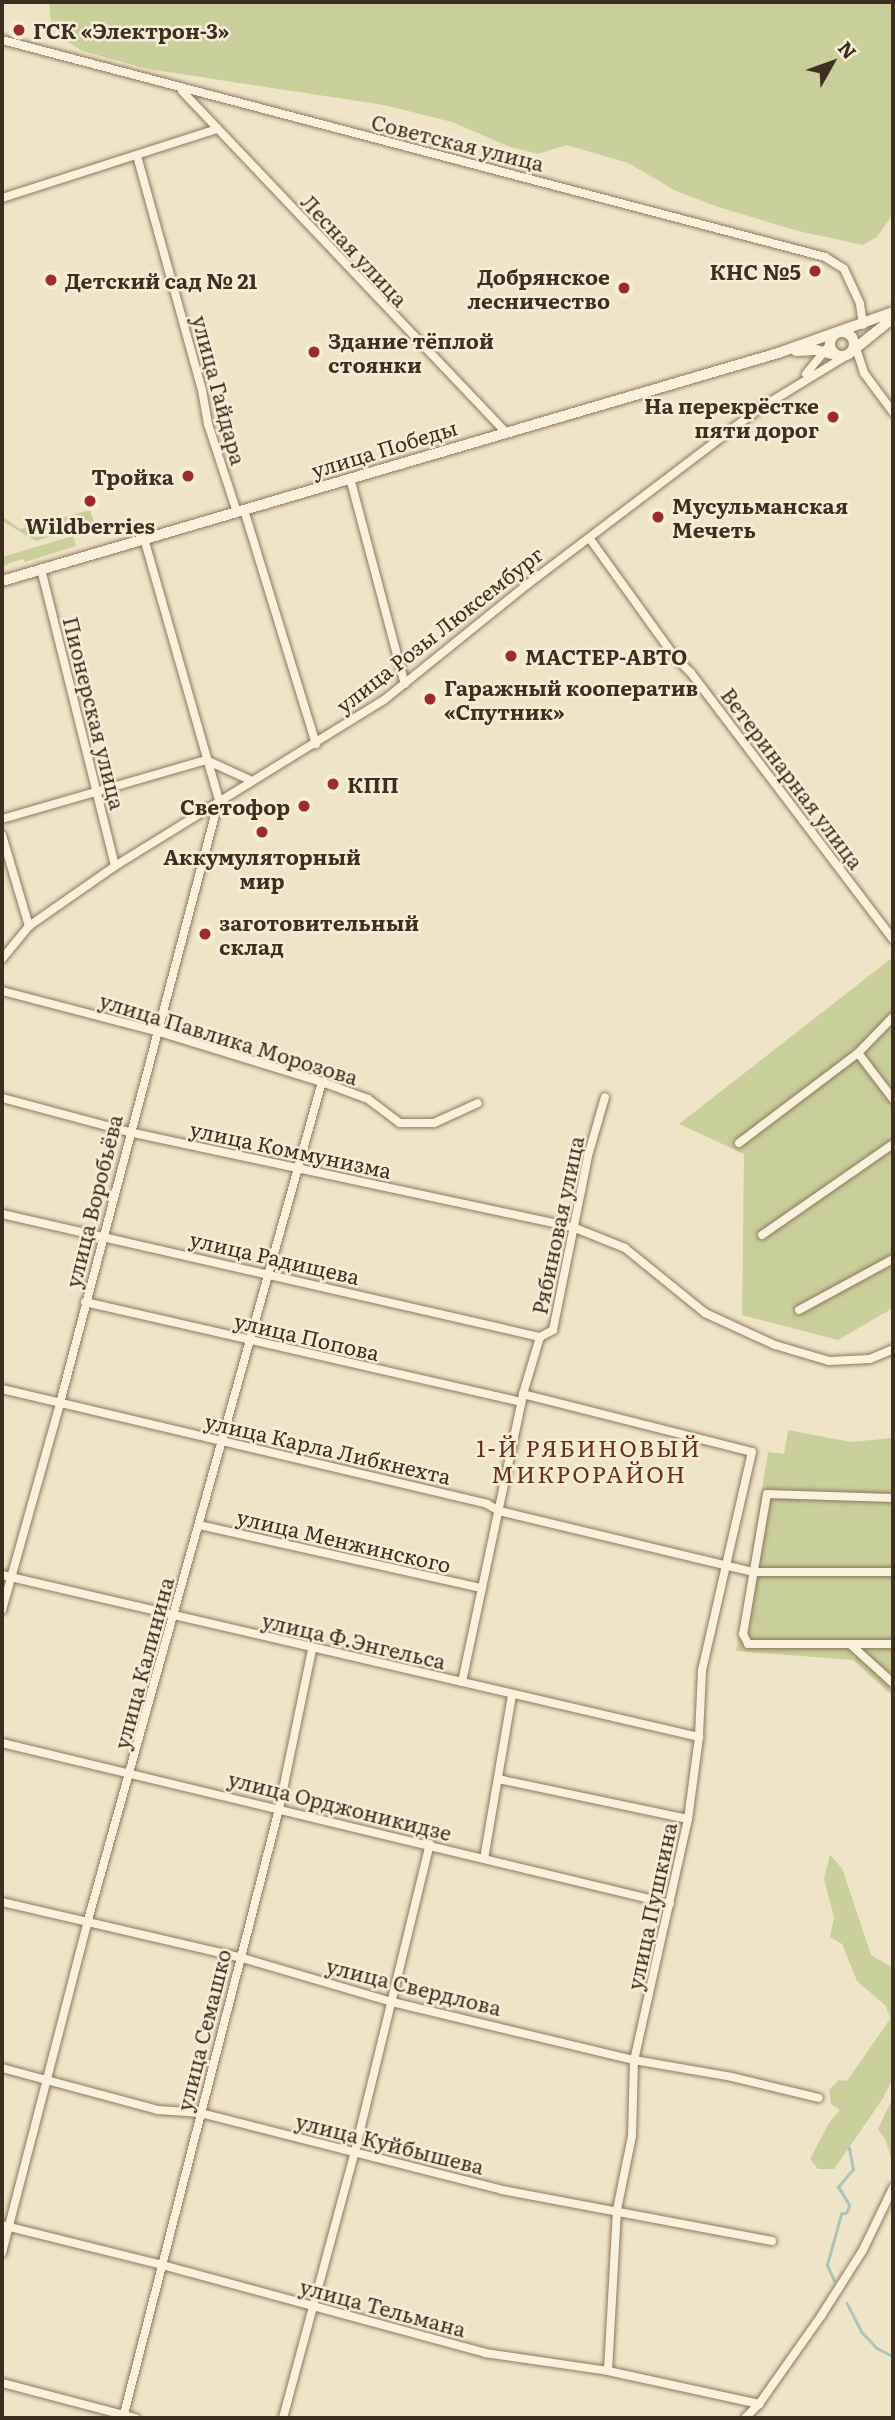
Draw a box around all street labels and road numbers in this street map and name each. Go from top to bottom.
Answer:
street label: Советская улица [369,108,547,176]
street label: Лесная улица [297,189,413,311]
street label: улица Гайдара [188,312,252,468]
street label: улица Победы [308,414,460,482]
street label: улица Розы Люксембург [330,540,548,718]
street label: Пионерская улица [59,614,131,812]
street label: Ветеринарная улица [717,682,869,874]
street label: улица Павлика Морозова [97,987,361,1089]
street label: улица Воробьёва [59,1112,127,1290]
street label: улица Коммунизма [188,1115,394,1183]
street label: Рябиновая улица [526,1133,588,1317]
street label: улица Радищева [188,1225,362,1289]
street label: улица Попова [232,1307,382,1365]
street label: улица Карла Либкнехта [202,1407,454,1489]
street label: улица Менжинского [234,1503,454,1577]
street label: улица Калинина [108,1574,178,1752]
street label: улица Ф.Энгельса [260,1607,448,1673]
street label: улица Орджоникидзе [226,1765,454,1845]
street label: улица Пушкина [621,1820,681,1992]
street label: улица Семашко [171,1946,235,2114]
street label: улица Свердлова [324,1952,504,2020]
street label: улица Куйбышева [293,2107,487,2179]
street label: улица Тельмана [297,2273,469,2341]

